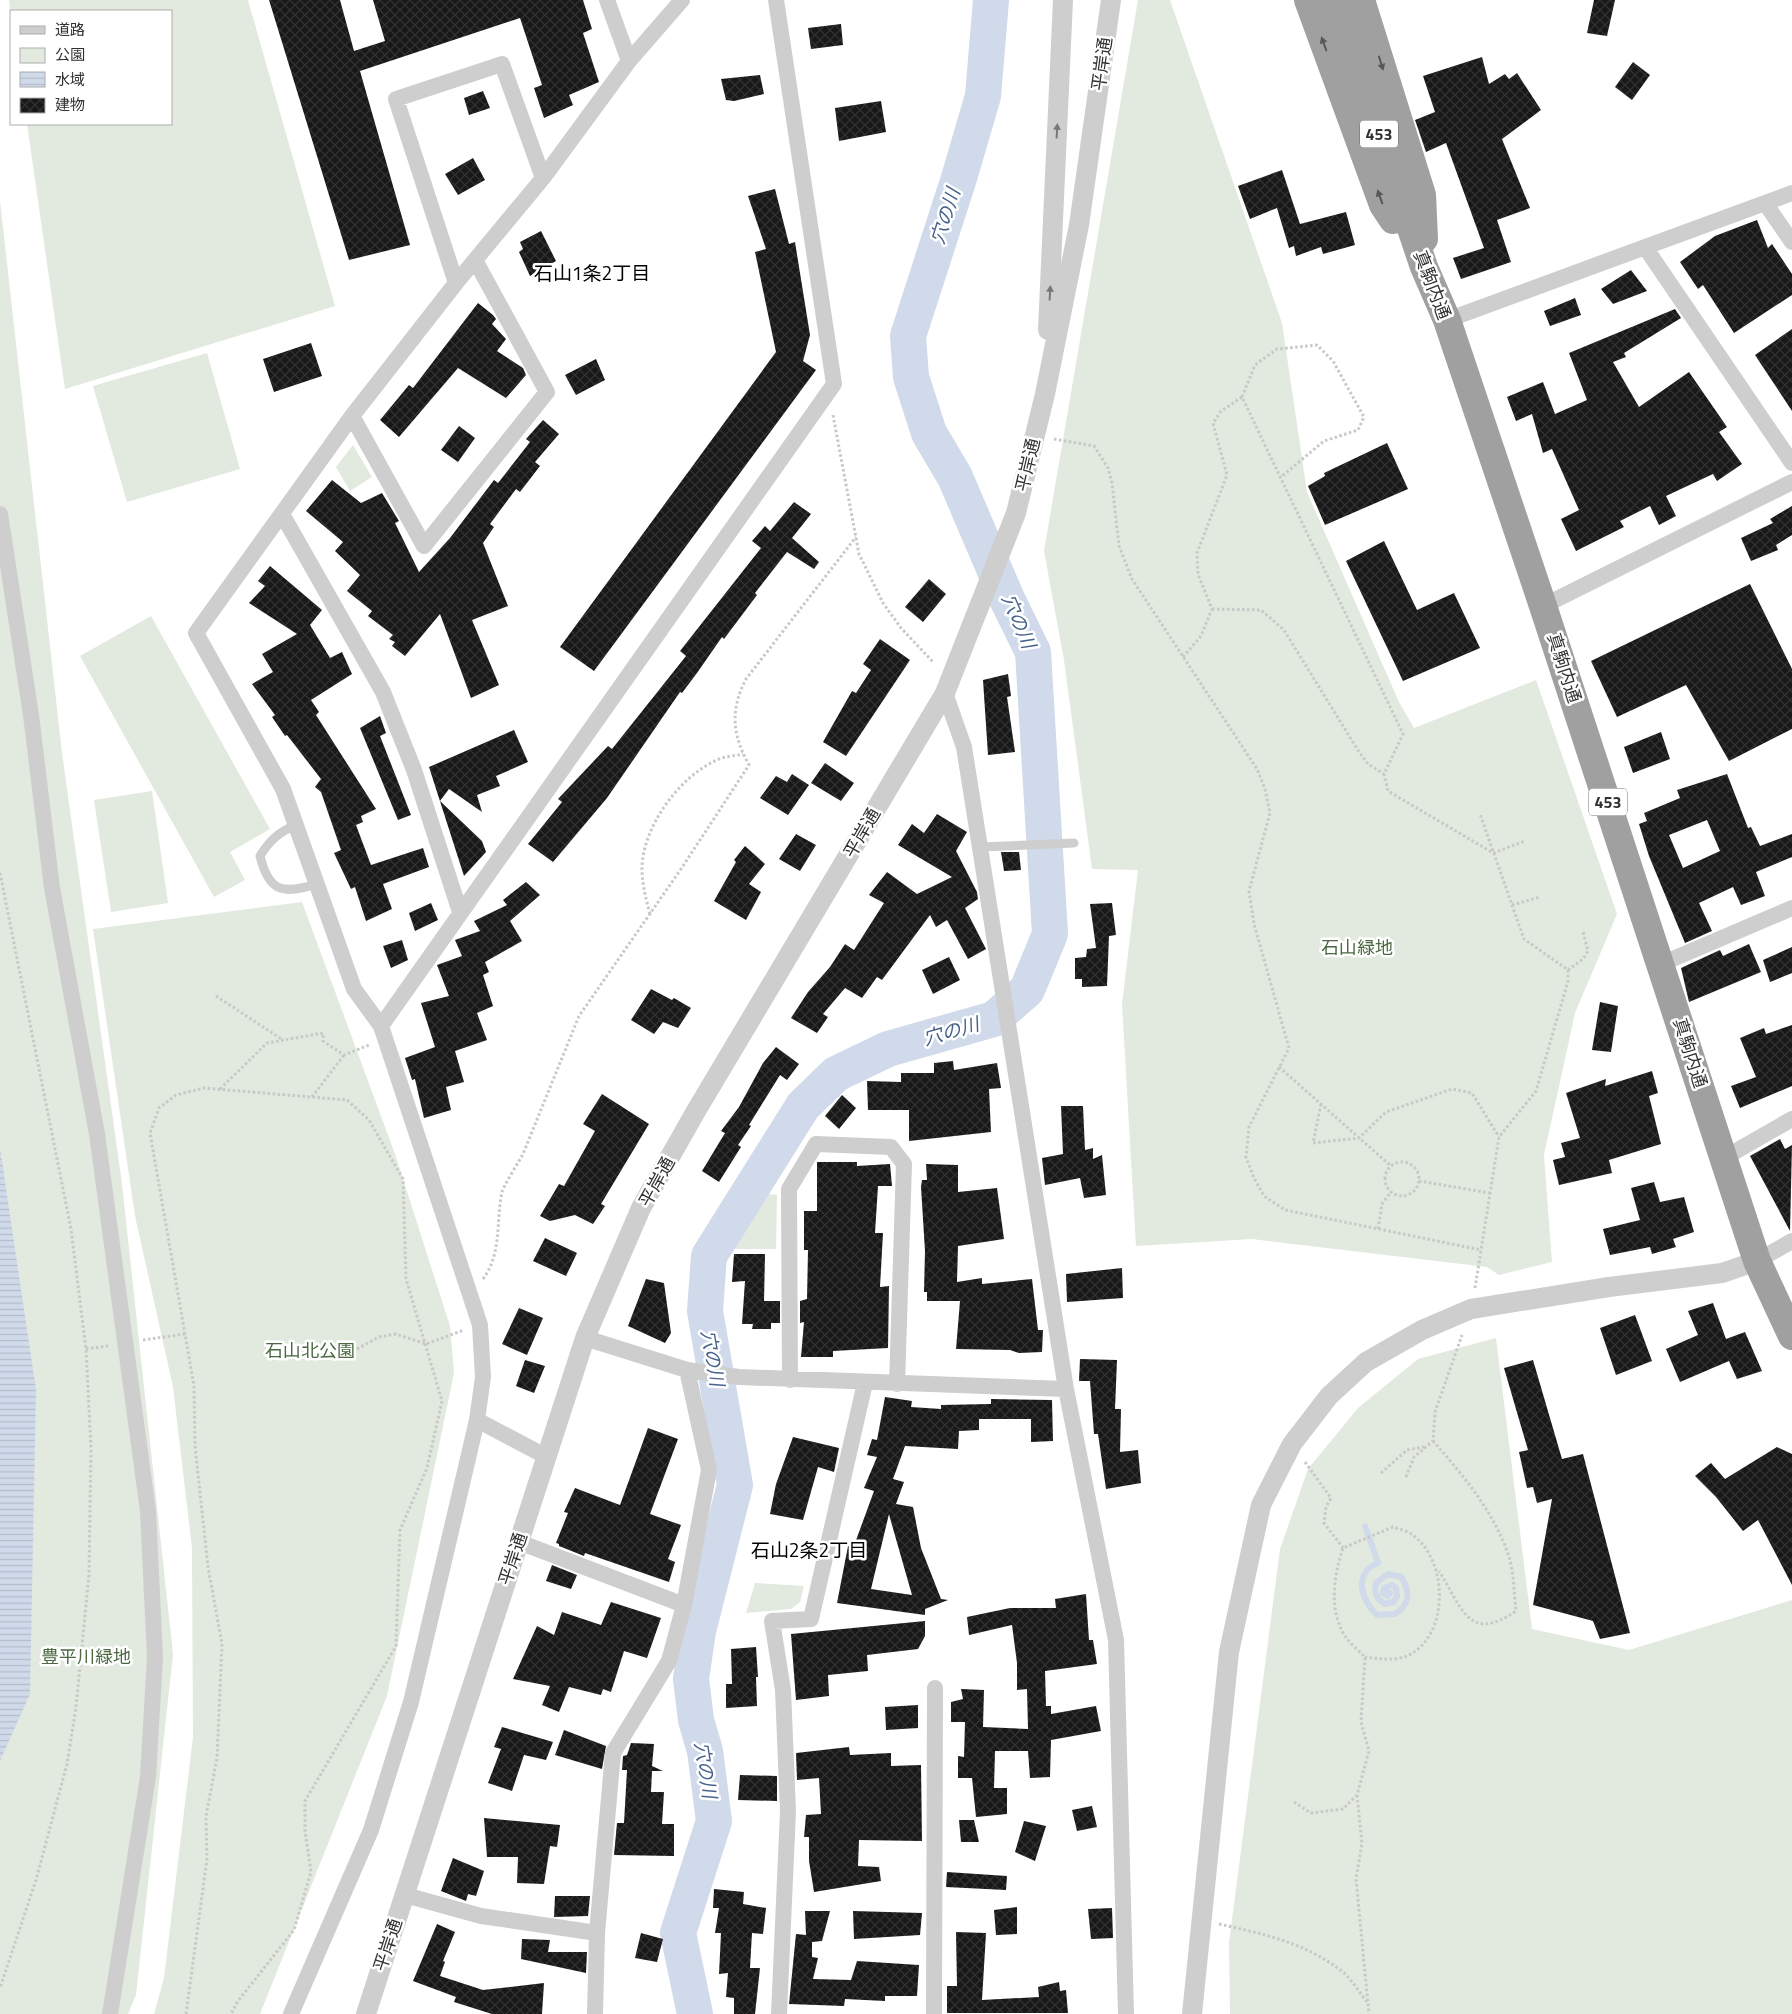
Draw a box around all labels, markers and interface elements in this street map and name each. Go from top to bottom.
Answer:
legend [10,10,172,125]
text: 道路 [55,18,85,41]
street label: 平岸通 [1084,35,1119,93]
one-way arrow [1320,36,1328,51]
text: 公園 [55,43,85,66]
one-way arrow [1378,56,1386,71]
text: 水域 [55,68,85,91]
text: 建物 [55,93,85,116]
road number: 453 [1360,120,1398,148]
one-way arrow [1054,123,1062,139]
water label: 穴の川 [922,182,967,247]
one-way arrow [1376,189,1383,204]
street label: 真駒内通 [1407,246,1458,323]
district label: 石山1条2丁目 [534,258,650,287]
one-way arrow [1046,285,1054,301]
street label: 平岸通 [1008,436,1047,494]
water label: 穴の川 [995,589,1045,655]
street label: 真駒内通 [1541,629,1588,706]
road number: 453 [1589,789,1627,816]
street label: 平岸通 [836,803,887,863]
park label: 石山緑地 [1321,934,1393,961]
water label: 穴の川 [919,1008,984,1052]
street label: 真駒内通 [1667,1014,1714,1091]
street label: 平岸通 [632,1152,681,1212]
water label: 穴の川 [694,1327,733,1390]
park label: 石山北公園 [265,1337,355,1364]
street label: 平岸通 [491,1529,534,1589]
district label: 石山2条2丁目 [751,1535,867,1564]
park label: 豊平川緑地 [41,1643,131,1670]
water label: 穴の川 [688,1739,726,1802]
street label: 平岸通 [366,1915,409,1975]

